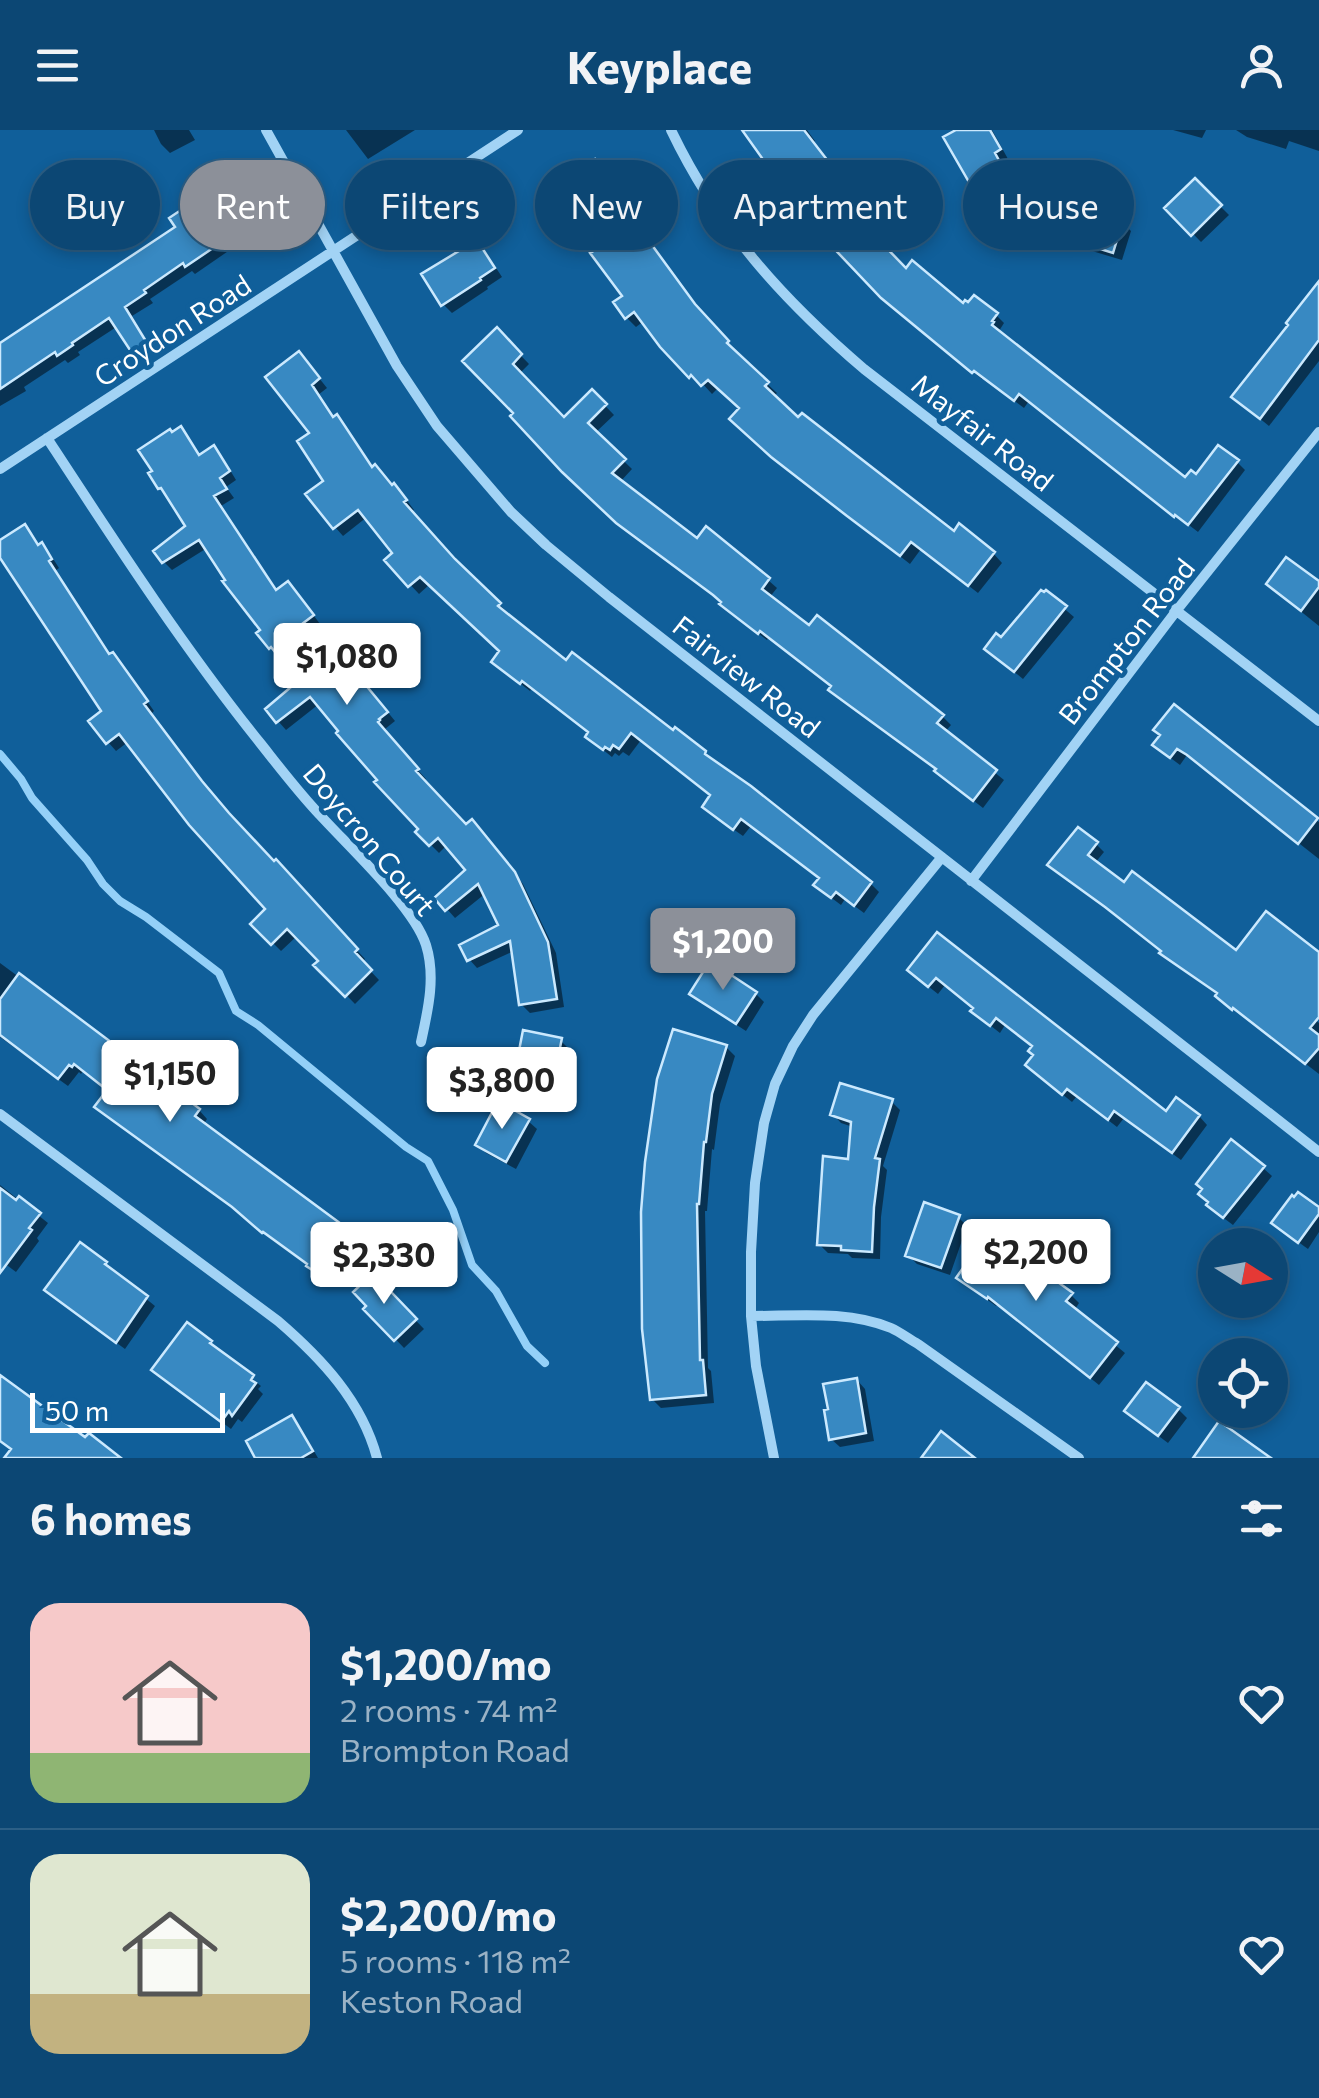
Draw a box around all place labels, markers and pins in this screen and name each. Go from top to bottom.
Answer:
pin: $1,080 [266,623,428,708]
pin: $1,200 [642,908,804,993]
pin: $1,150 [89,1040,251,1125]
pin: $3,800 [421,1047,583,1132]
pin: $2,200 [955,1219,1117,1304]
pin: $2,330 [303,1222,465,1307]

